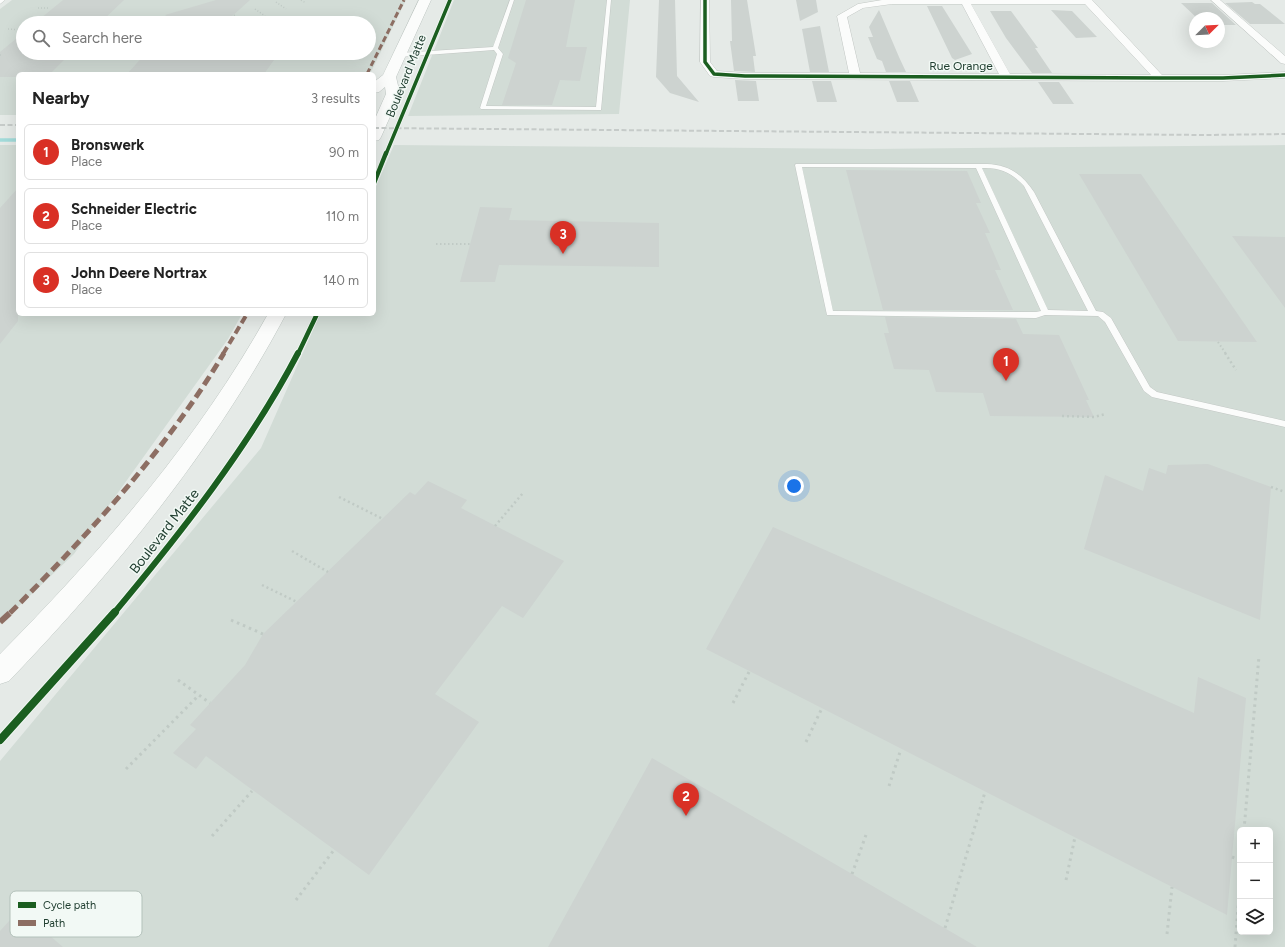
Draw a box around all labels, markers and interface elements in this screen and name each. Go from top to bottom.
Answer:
north arrow [1189,12,1225,48]
search box [16,16,376,60]
icon: search [30,27,52,49]
text: Search here [62,29,142,47]
street label: Boulevard Matte [383,32,429,119]
street label: Rue Orange [929,59,993,73]
text: Nearby [32,88,90,108]
text: 3 results [311,91,360,106]
text: Bronswerk [71,136,144,154]
text: 1 [43,145,49,160]
text: 90 m [329,145,359,160]
text: Place [71,154,102,169]
text: Schneider Electric [71,200,197,218]
text: 2 [42,209,50,224]
text: 110 m [326,209,359,224]
text: Place [71,218,102,233]
pin: 3 [550,221,576,254]
text: John Deere Nortrax [71,264,207,282]
text: 3 [42,273,50,288]
text: 140 m [323,273,359,288]
text: Place [71,282,102,297]
pin: 1 [993,348,1019,381]
your location [784,476,804,496]
street label: Boulevard Matte [126,485,203,577]
pin: 2 [673,783,699,816]
map controls [1237,827,1273,935]
button: + [1237,827,1273,863]
button: − [1237,863,1273,899]
legend [10,891,142,937]
text: Cycle path [43,899,96,912]
button: layers [1237,899,1273,935]
text: Path [43,917,65,930]

